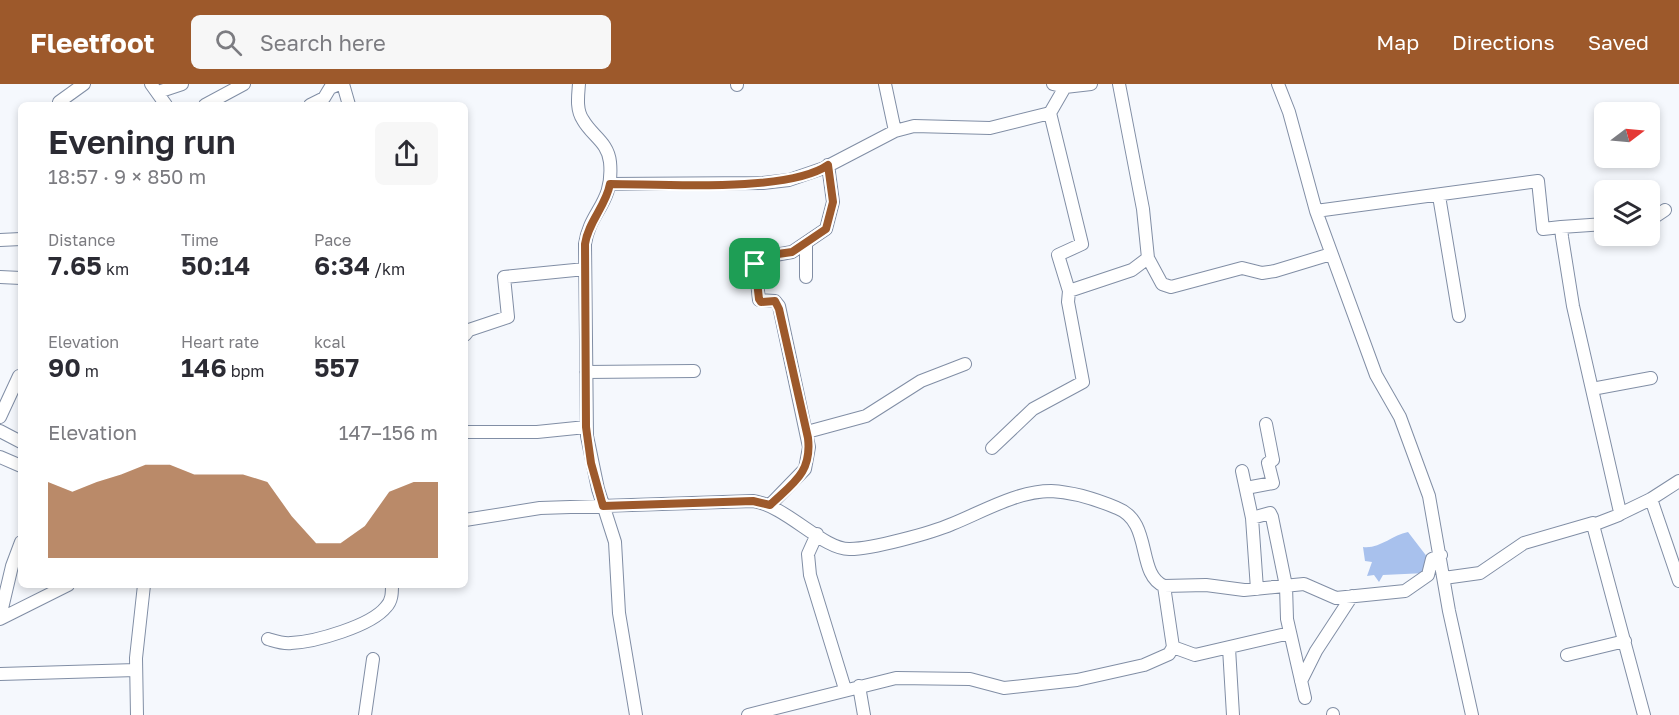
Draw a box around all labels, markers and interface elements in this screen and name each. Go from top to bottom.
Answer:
search box [191,15,611,69]
text: Fleetfoot [30,26,155,59]
icon: search [212,26,245,59]
text: Search here [260,29,386,56]
text: Map [1376,29,1419,55]
text: Directions [1452,29,1555,55]
text: Saved [1588,29,1649,55]
north arrow [1594,102,1660,168]
map controls [1594,102,1660,246]
text: Evening run [48,122,236,161]
button: share [375,122,438,185]
text: 18:57 · 9 × 850 m [48,164,206,188]
button: layers [1594,180,1660,246]
text: Distance [48,230,115,250]
text: Time [181,230,219,250]
text: Pace [314,230,351,250]
pin [729,238,780,289]
icon: arrive [738,247,771,280]
text: 7.65 [48,250,102,281]
text: 50:14 [181,250,251,281]
text: 6:34 [314,250,370,281]
text: km [102,259,129,279]
text: /km [370,259,405,279]
text: Elevation [48,332,119,352]
text: Heart rate [181,332,259,352]
text: kcal [314,332,346,352]
text: 90 [48,352,81,383]
text: 146 [181,352,227,383]
text: 557 [314,352,359,383]
text: m [81,361,99,381]
text: bpm [227,361,265,381]
text: Elevation [48,420,137,444]
text: 147–156 m [339,420,438,444]

